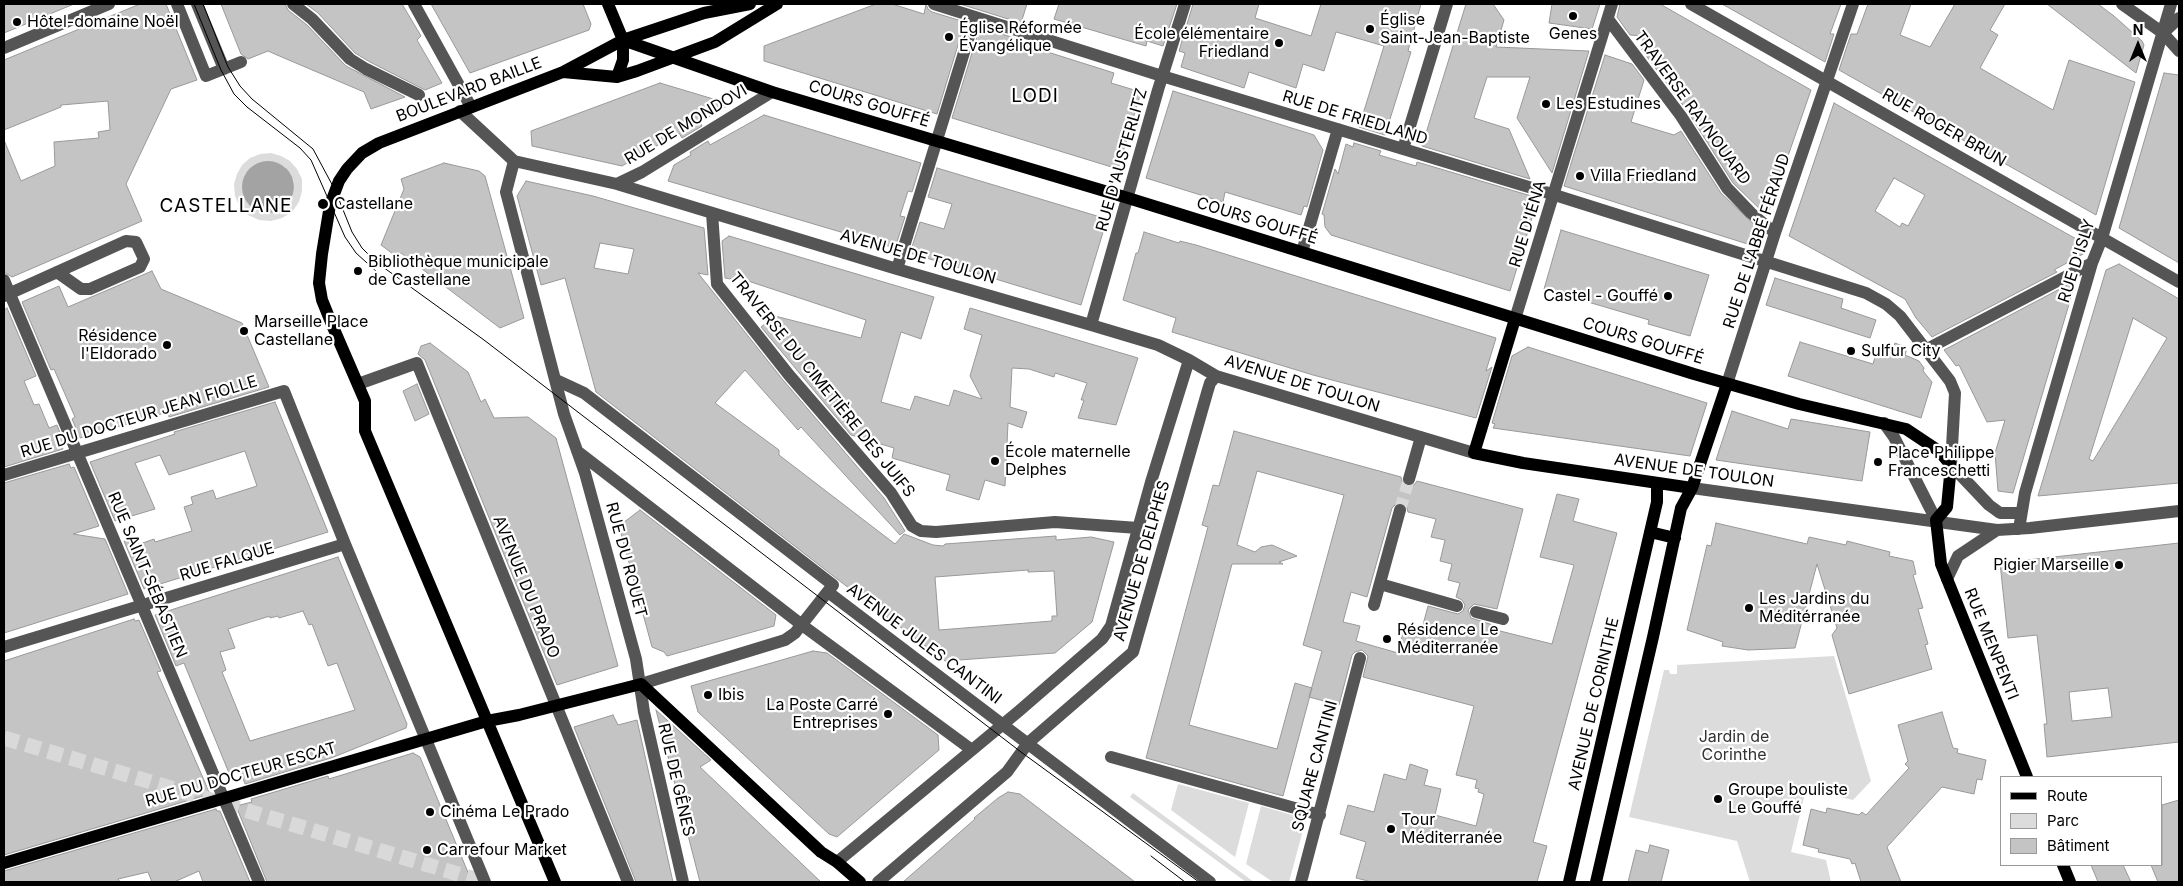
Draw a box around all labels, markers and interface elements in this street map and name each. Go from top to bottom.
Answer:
place label: Église Saint-Jean-Baptiste [1380,10,1530,48]
marker: Genes [1567,10,1579,22]
place label: Hôtel-domaine Noël [27,12,179,32]
marker: Hôtel-domaine Noël [11,16,23,28]
place label: Église Réformée Évangélique [959,18,1082,56]
north arrow [2113,20,2163,70]
text: N [2133,21,2143,38]
marker: Église Saint-Jean-Baptiste [1364,23,1376,35]
place label: École élémentaire Friedland [1134,24,1269,62]
place label: Genes [1549,24,1597,44]
street label: TRAVERSE RAYNOUARD [1630,27,1754,189]
marker: Église Réformée Évangélique [943,31,955,43]
marker: École élémentaire Friedland [1273,37,1285,49]
street label: BOULEVARD BAILLE [394,53,544,127]
street label: COURS GOUFFÉ [806,76,932,132]
street label: RUE DE MONDOVI [621,81,751,169]
district label: LODI [1011,85,1059,107]
street label: RUE ROGER BRUN [1879,85,2009,171]
street label: RUE D'AUSTERLITZ [1092,86,1152,234]
street label: RUE DE FRIEDLAND [1280,87,1430,149]
place label: Les Estudines [1556,94,1661,114]
marker: Les Estudines [1540,98,1552,110]
street label: RUE DE L'ABBÉ FÉRAUD [1720,151,1794,331]
place label: Villa Friedland [1590,166,1697,186]
marker: Villa Friedland [1574,170,1586,182]
street label: RUE D'IÉNA [1506,178,1550,270]
street label: COURS GOUFFÉ [1194,193,1320,249]
place label: Castellane [334,194,413,214]
district label: CASTELLANE [158,195,294,217]
marker: Castellane [316,197,330,211]
street label: RUE D'ISLY [2054,217,2100,305]
street label: AVENUE DE TOULON [838,226,998,288]
place label: Bibliothèque municipale de Castellane [368,252,549,290]
marker: Bibliothèque municipale de Castellane [352,265,364,277]
street label: TRAVERSE DU CIMETIÈRE DES JUIFS [725,269,919,501]
place label: Castel - Gouffé [1543,286,1658,306]
marker: Castel - Gouffé [1662,290,1674,302]
place label: Marseille Place Castellane [254,312,368,350]
street label: COURS GOUFFÉ [1580,313,1706,369]
marker: Marseille Place Castellane [238,325,250,337]
place label: Résidence l'Eldorado [78,326,157,364]
marker: Résidence l'Eldorado [161,339,173,351]
place label: Sulfur City [1861,341,1941,361]
marker: Sulfur City [1845,345,1857,357]
street label: AVENUE DE TOULON [1222,351,1382,417]
street label: RUE DU DOCTEUR JEAN FIOLLE [18,372,260,462]
place label: École maternelle Delphes [1005,442,1131,480]
place label: Place Philippe Franceschetti [1888,443,1994,481]
street label: AVENUE DE TOULON [1613,450,1775,492]
marker: École maternelle Delphes [989,455,1001,467]
marker: Place Philippe Franceschetti [1872,456,1884,468]
street label: AVENUE DE DELPHES [1110,478,1174,644]
street label: RUE SAINT-SÉBASTIEN [103,489,191,661]
street label: RUE DU ROUET [601,500,651,620]
street label: AVENUE DU PRADO [489,513,563,661]
street label: RUE FALQUE [177,539,277,585]
place label: Pigier Marseille [1993,555,2109,575]
marker: Pigier Marseille [2113,559,2125,571]
street label: AVENUE JULES CANTINI [843,580,1005,708]
street label: RUE MENPENTI [1960,585,2022,703]
place label: Les Jardins du Méditérranée [1759,589,1870,627]
marker: Les Jardins du Méditérranée [1743,602,1755,614]
street label: AVENUE DE CORINTHE [1565,616,1623,792]
place label: Résidence Le Méditerranée [1397,620,1499,658]
marker: Résidence Le Méditerranée [1381,633,1393,645]
place label: Ibis [718,685,744,705]
marker: Ibis [702,689,714,701]
place label: La Poste Carré Entreprises [766,695,878,733]
street label: SQUARE CANTINI [1288,698,1342,834]
marker: La Poste Carré Entreprises [882,708,894,720]
street label: RUE DE GÊNES [654,722,698,838]
park label: Jardin de Corinthe [1699,727,1769,765]
street label: RUE DU DOCTEUR ESCAT [143,739,339,811]
legend [2000,776,2163,866]
place label: Groupe bouliste Le Gouffé [1728,780,1848,818]
text: Route [2047,786,2088,805]
marker: Groupe bouliste Le Gouffé [1712,793,1724,805]
place label: Cinéma Le Prado [440,802,569,822]
marker: Cinéma Le Prado [424,806,436,818]
place label: Tour Méditerranée [1401,810,1502,848]
text: Parc [2047,811,2079,830]
marker: Tour Méditerranée [1385,823,1397,835]
text: Bâtiment [2047,836,2109,855]
place label: Carrefour Market [437,840,567,860]
marker: Carrefour Market [421,844,433,856]

